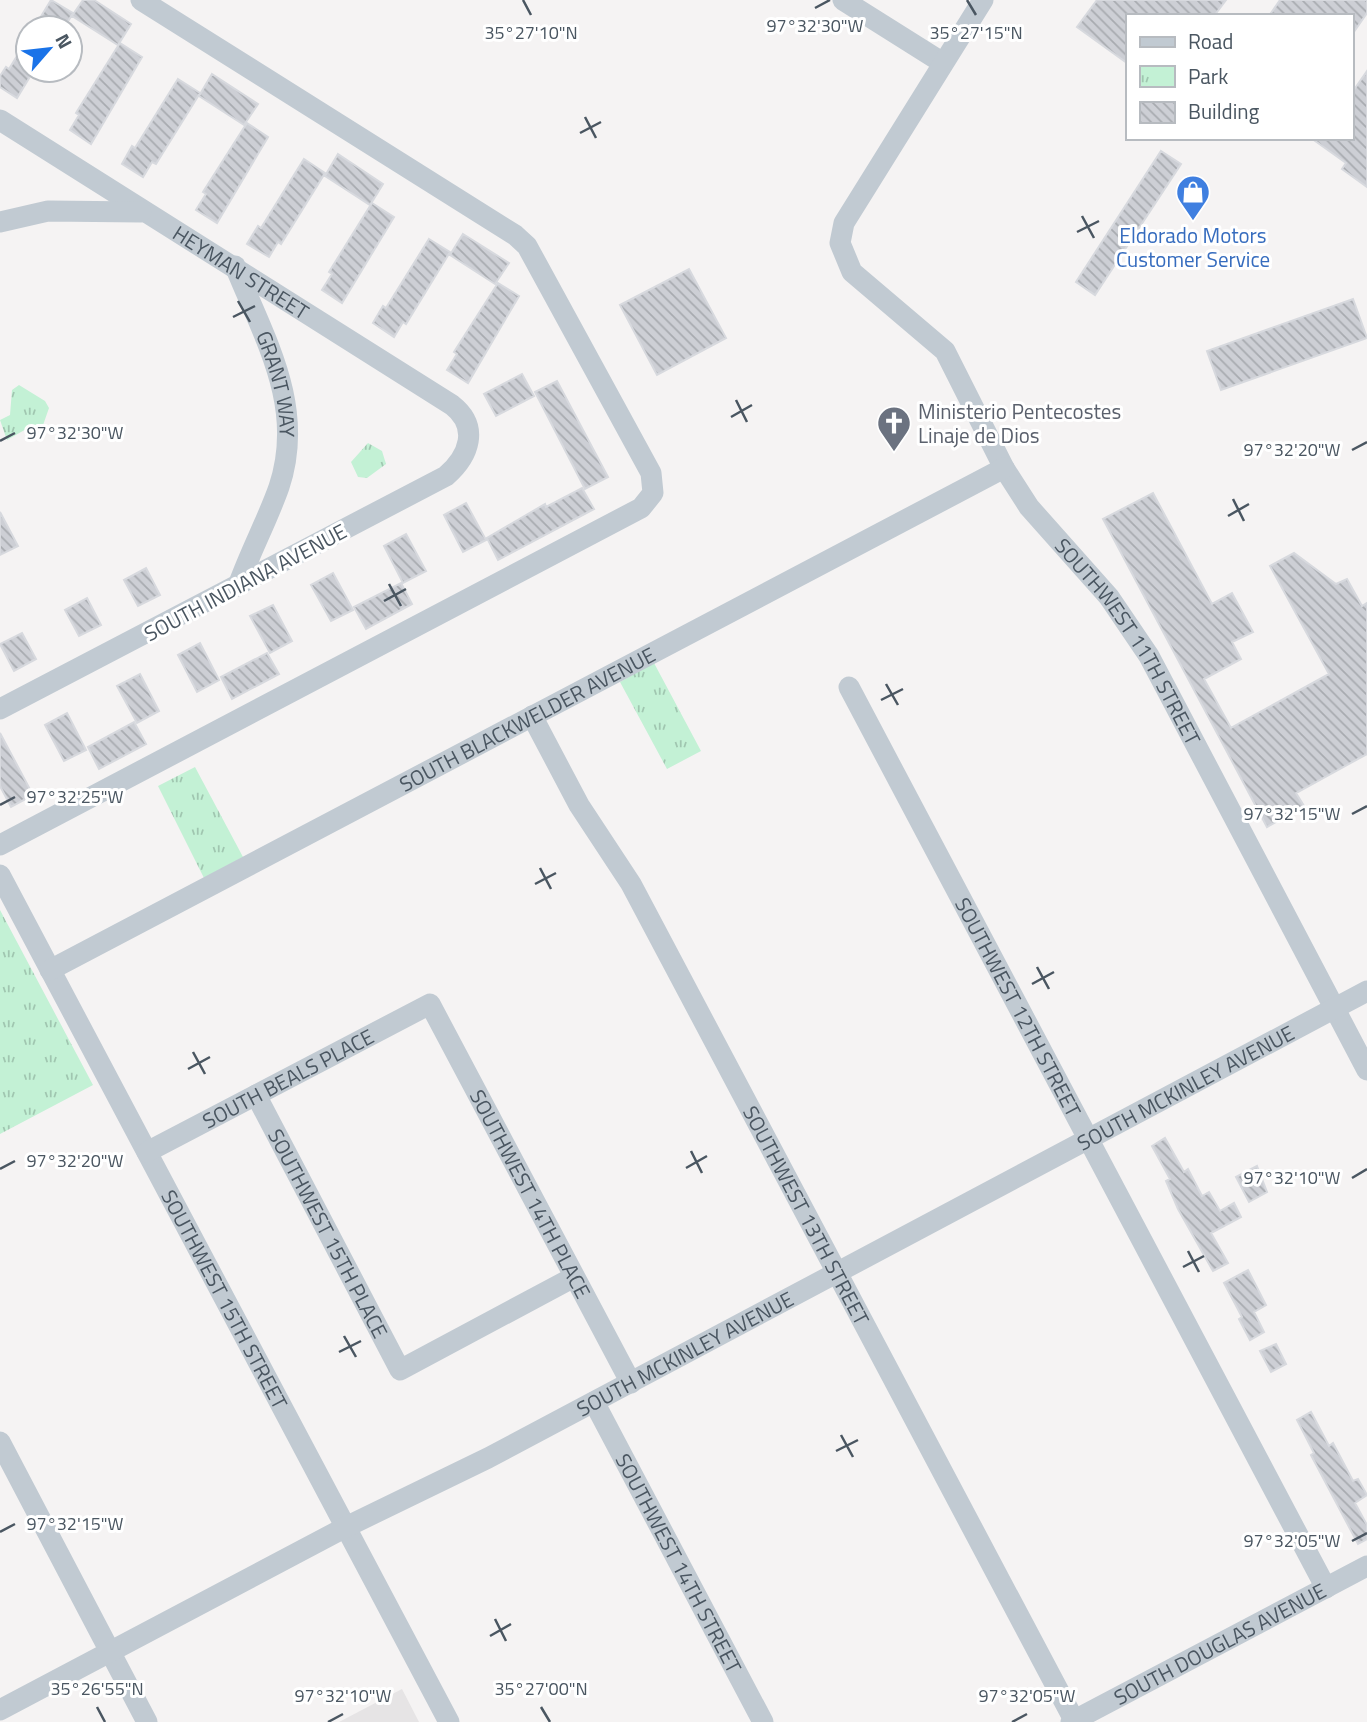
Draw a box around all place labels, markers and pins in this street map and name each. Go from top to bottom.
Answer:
shop icon: Eldorado Motors Customer Service [1174,173,1212,222]
place label: Eldorado Motors Customer Service [1116,219,1270,275]
place label: Ministerio Pentecostes Linaje de Dios [918,395,1121,451]
church icon: Ministerio Pentecostes Linaje de Dios [875,404,913,453]

